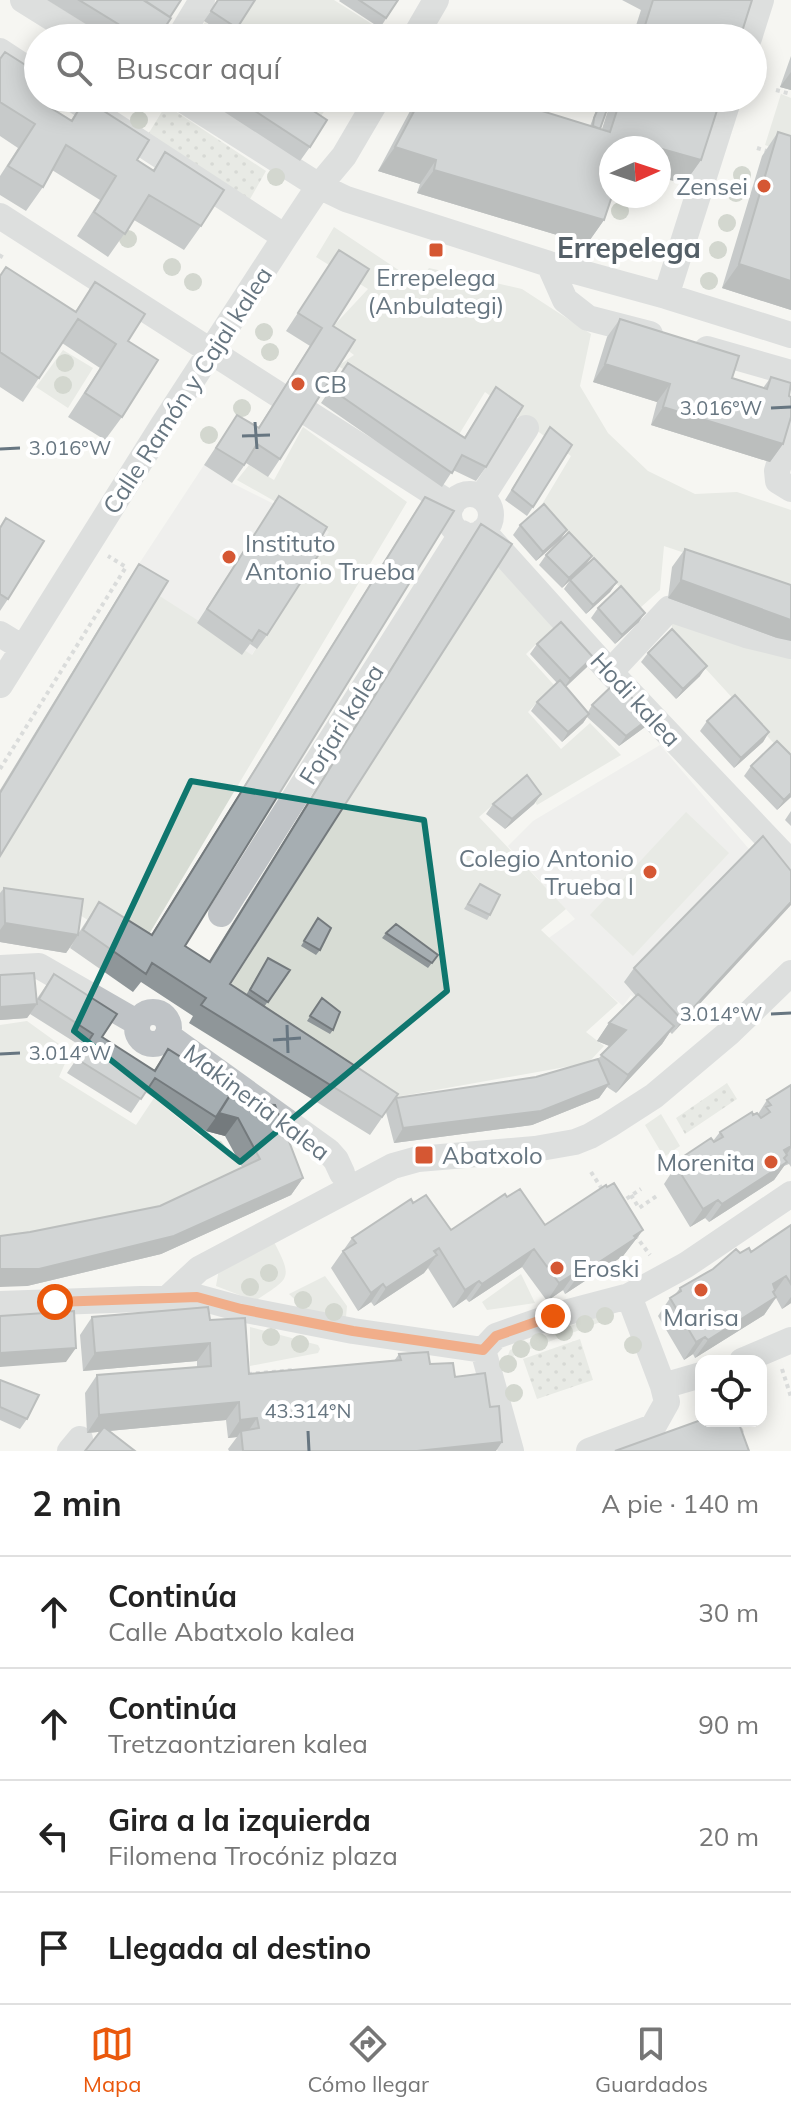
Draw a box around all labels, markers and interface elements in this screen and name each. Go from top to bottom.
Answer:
search box [24,24,767,112]
icon: search [52,46,96,90]
text: Buscar aquí [116,49,281,87]
north arrow [599,136,671,208]
place label: Zensei [676,171,748,201]
marker: Zensei [755,177,773,195]
district label: Errepelega [557,230,701,265]
marker: Errepelega (Anbulategi) [427,241,445,259]
street label: Calle Ramón y Cajal kalea [96,261,278,519]
place label: Errepelega (Anbulategi) [368,262,504,320]
place label: CB [314,369,347,399]
marker: CB [289,375,307,393]
text: 3.016°W [680,395,762,420]
text: 3.016°W [29,435,111,460]
place label: Instituto Antonio Trueba [245,528,416,586]
marker: Instituto Antonio Trueba [220,548,238,566]
street label: Hodi kalea [585,646,687,752]
street label: Forjari kalea [292,658,390,790]
place label: Colegio Antonio Trueba I [459,843,634,901]
marker: Colegio Antonio Trueba I [641,863,659,881]
text: 3.014°W [680,1001,762,1026]
street label: Makineria kalea [178,1037,336,1167]
text: 3.014°W [29,1040,111,1065]
place label: Abatxolo [442,1140,543,1170]
marker: Abatxolo [413,1144,435,1166]
place label: Morenita [657,1147,755,1177]
marker: Morenita [762,1153,780,1171]
place label: Eroski [573,1253,639,1283]
marker: Eroski [548,1259,566,1277]
marker: Marisa [692,1281,710,1299]
route start [37,1284,73,1320]
route end [535,1298,571,1334]
place label: Marisa [663,1302,739,1332]
map controls [695,1355,767,1427]
button: locate [695,1355,767,1427]
text: 43.314°N [265,1398,351,1423]
text: 2 min [32,1482,122,1525]
text: A pie · 140 m [601,1487,759,1520]
text: Continúa [108,1577,237,1615]
icon: ahead [32,1590,76,1634]
text: 30 m [698,1596,759,1629]
text: Calle Abatxolo kalea [108,1615,355,1648]
text: Continúa [108,1689,237,1727]
icon: ahead [32,1702,76,1746]
text: 90 m [698,1708,759,1741]
text: Tretzaontziaren kalea [108,1727,368,1760]
text: Gira a la izquierda [108,1801,371,1839]
icon: left [32,1814,76,1858]
text: 20 m [698,1820,759,1853]
text: Filomena Trocóniz plaza [108,1839,398,1872]
icon: arrive [32,1926,76,1970]
text: Llegada al destino [108,1929,371,1967]
tab: Mapa [83,2022,142,2098]
tab: Cómo llegar [308,2022,429,2098]
tab: Guardados [595,2022,708,2098]

